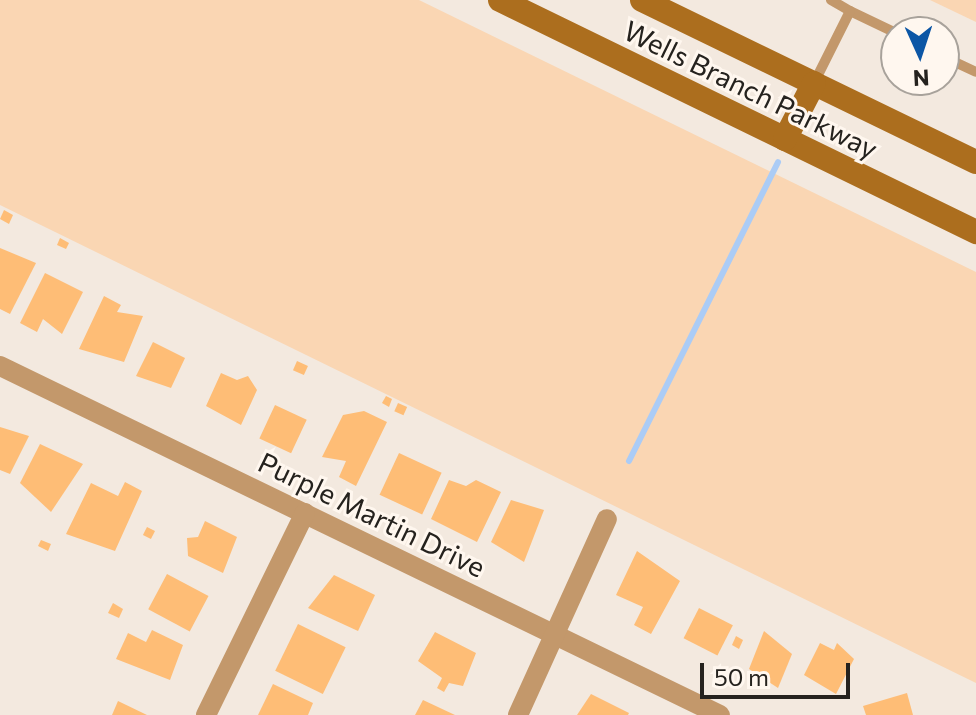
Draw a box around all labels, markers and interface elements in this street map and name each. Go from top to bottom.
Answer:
street label: Wells Branch Parkway [619,13,883,165]
north arrow [880,16,960,96]
text: N [912,65,930,92]
street label: Purple Martin Drive [253,444,491,584]
scale bar [704,647,854,697]
text: 50 m [714,662,769,691]

